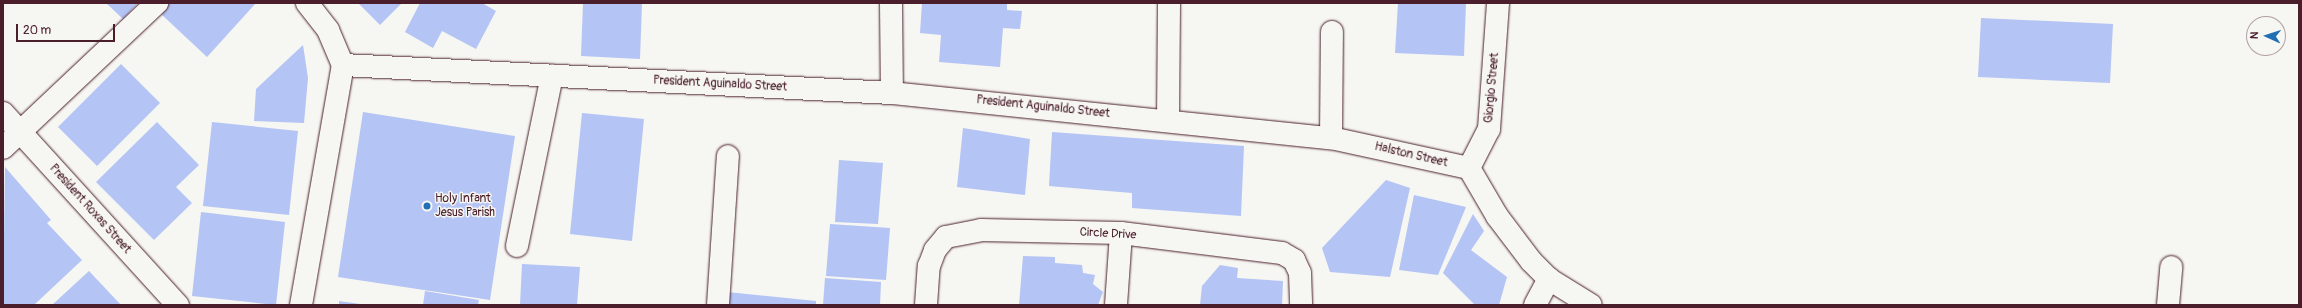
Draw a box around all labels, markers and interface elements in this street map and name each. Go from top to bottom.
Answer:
scale bar [18,16,117,42]
north arrow [2246,16,2286,56]
text: 20 m [23,23,51,38]
text: N [2248,31,2261,39]
street label: Giorgio Street [1482,52,1502,124]
street label: President Aguinaldo Street [653,73,787,95]
street label: President Aguinaldo Street [976,93,1110,121]
street label: Halston Street [1373,140,1449,170]
street label: President Roxas Street [46,161,134,257]
place label: Holy Infant Jesus Parish [435,192,495,220]
marker: Holy Infant Jesus Parish [422,201,432,211]
street label: Circle Drive [1079,225,1137,243]

